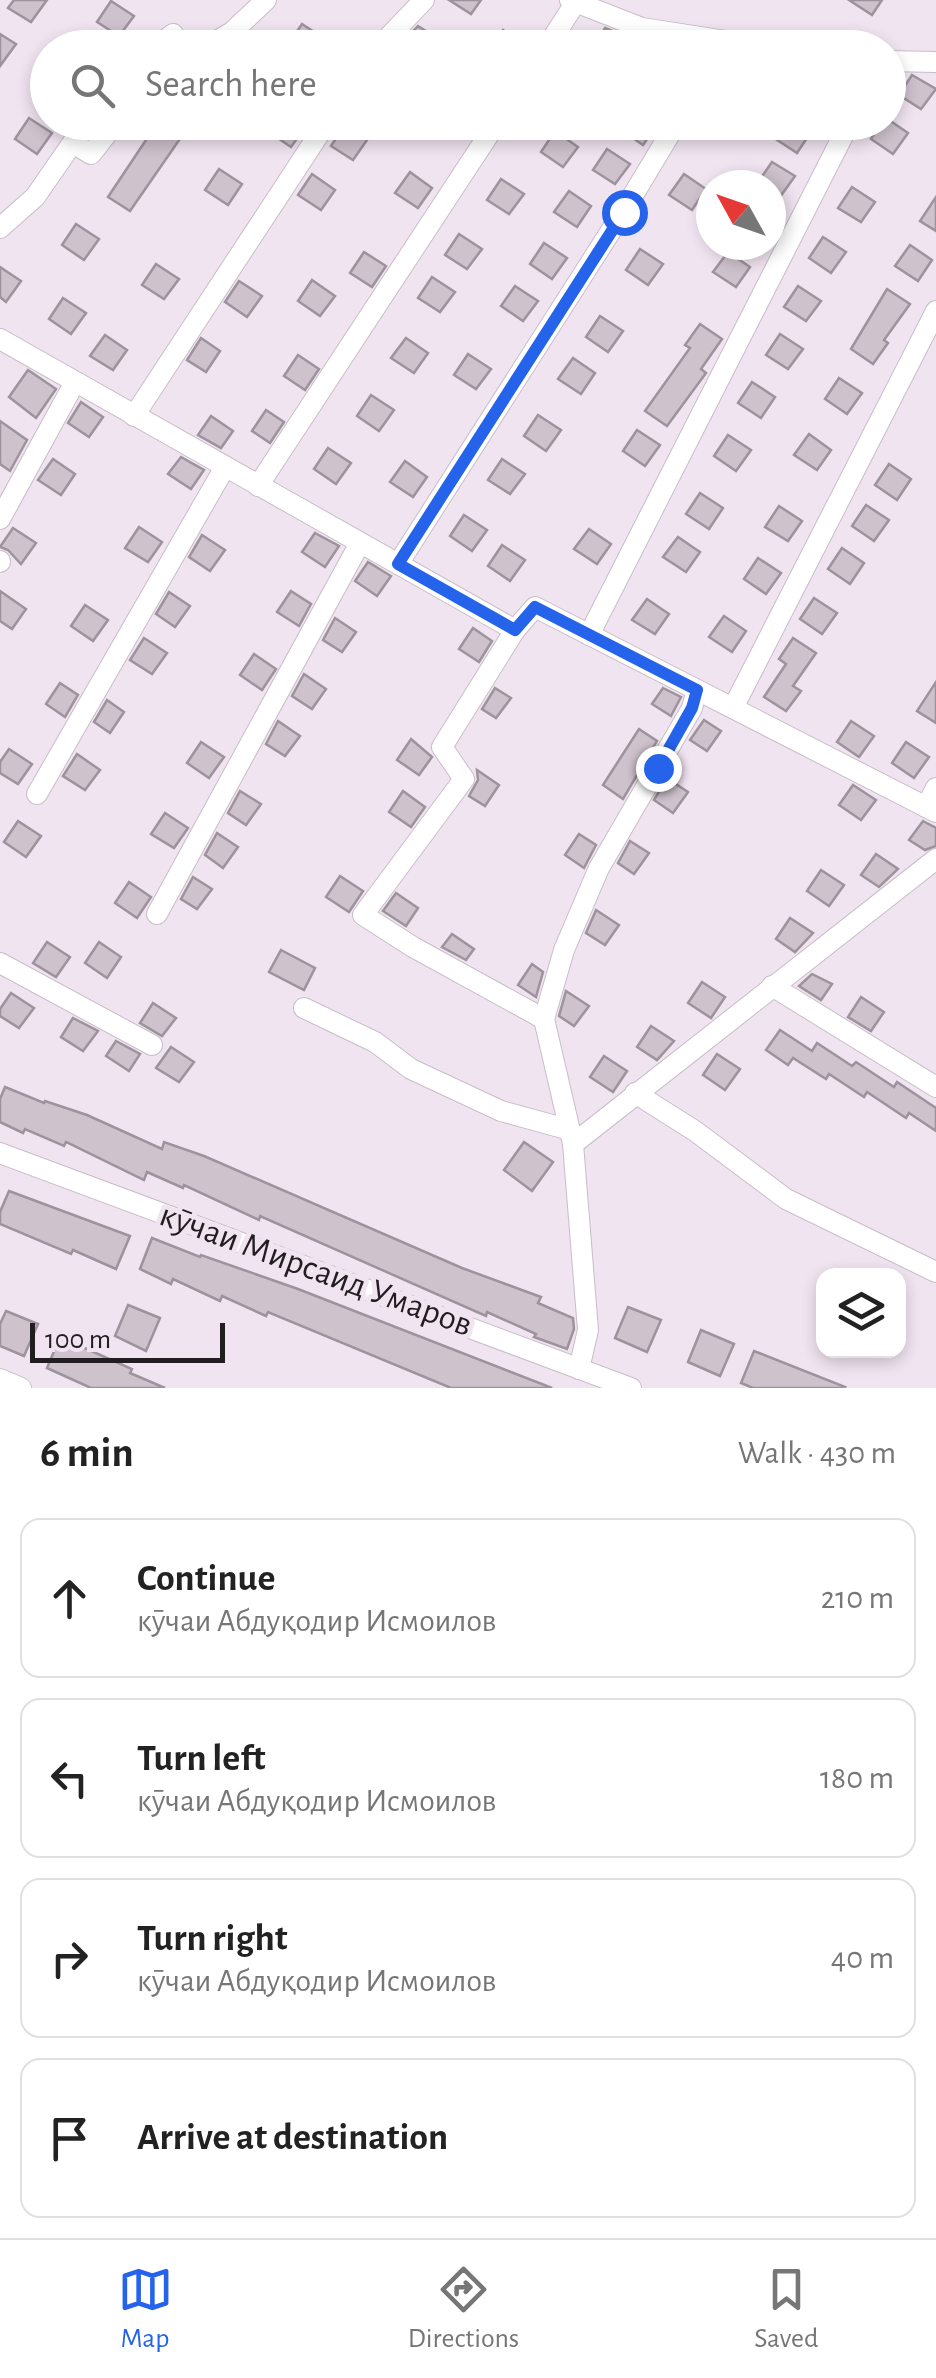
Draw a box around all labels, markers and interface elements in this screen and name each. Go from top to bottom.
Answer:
search box [30,30,906,140]
icon: search [65,58,120,113]
text: Search here [145,66,317,104]
north arrow [696,170,786,260]
route start [602,190,648,236]
route end [636,746,682,792]
street label: кӯчаи Мирсаид Умаров [155,1197,477,1343]
map controls [816,1268,906,1358]
button: layers [816,1268,906,1358]
scale bar [30,1318,225,1362]
text: 100 m [45,1326,111,1354]
text: 6 min [40,1432,134,1474]
text: Walk · 430 m [738,1437,896,1469]
text: Continue [137,1560,275,1598]
icon: ahead [42,1571,97,1626]
text: 210 m [821,1582,894,1614]
text: кӯчаи Абдуқодир Исмоилов [137,1605,496,1637]
text: Turn left [137,1740,265,1778]
icon: left [42,1751,97,1806]
text: 180 m [820,1762,894,1794]
text: кӯчаи Абдуқодир Исмоилов [137,1785,496,1817]
text: Turn right [137,1920,287,1958]
icon: right [42,1931,97,1986]
text: 40 m [831,1942,894,1974]
text: кӯчаи Абдуқодир Исмоилов [137,1965,496,1997]
icon: arrive [42,2111,97,2166]
text: Arrive at destination [137,2119,448,2157]
tab: Map [118,2262,173,2356]
tab: Directions [408,2262,519,2356]
tab: Saved [754,2262,818,2356]

